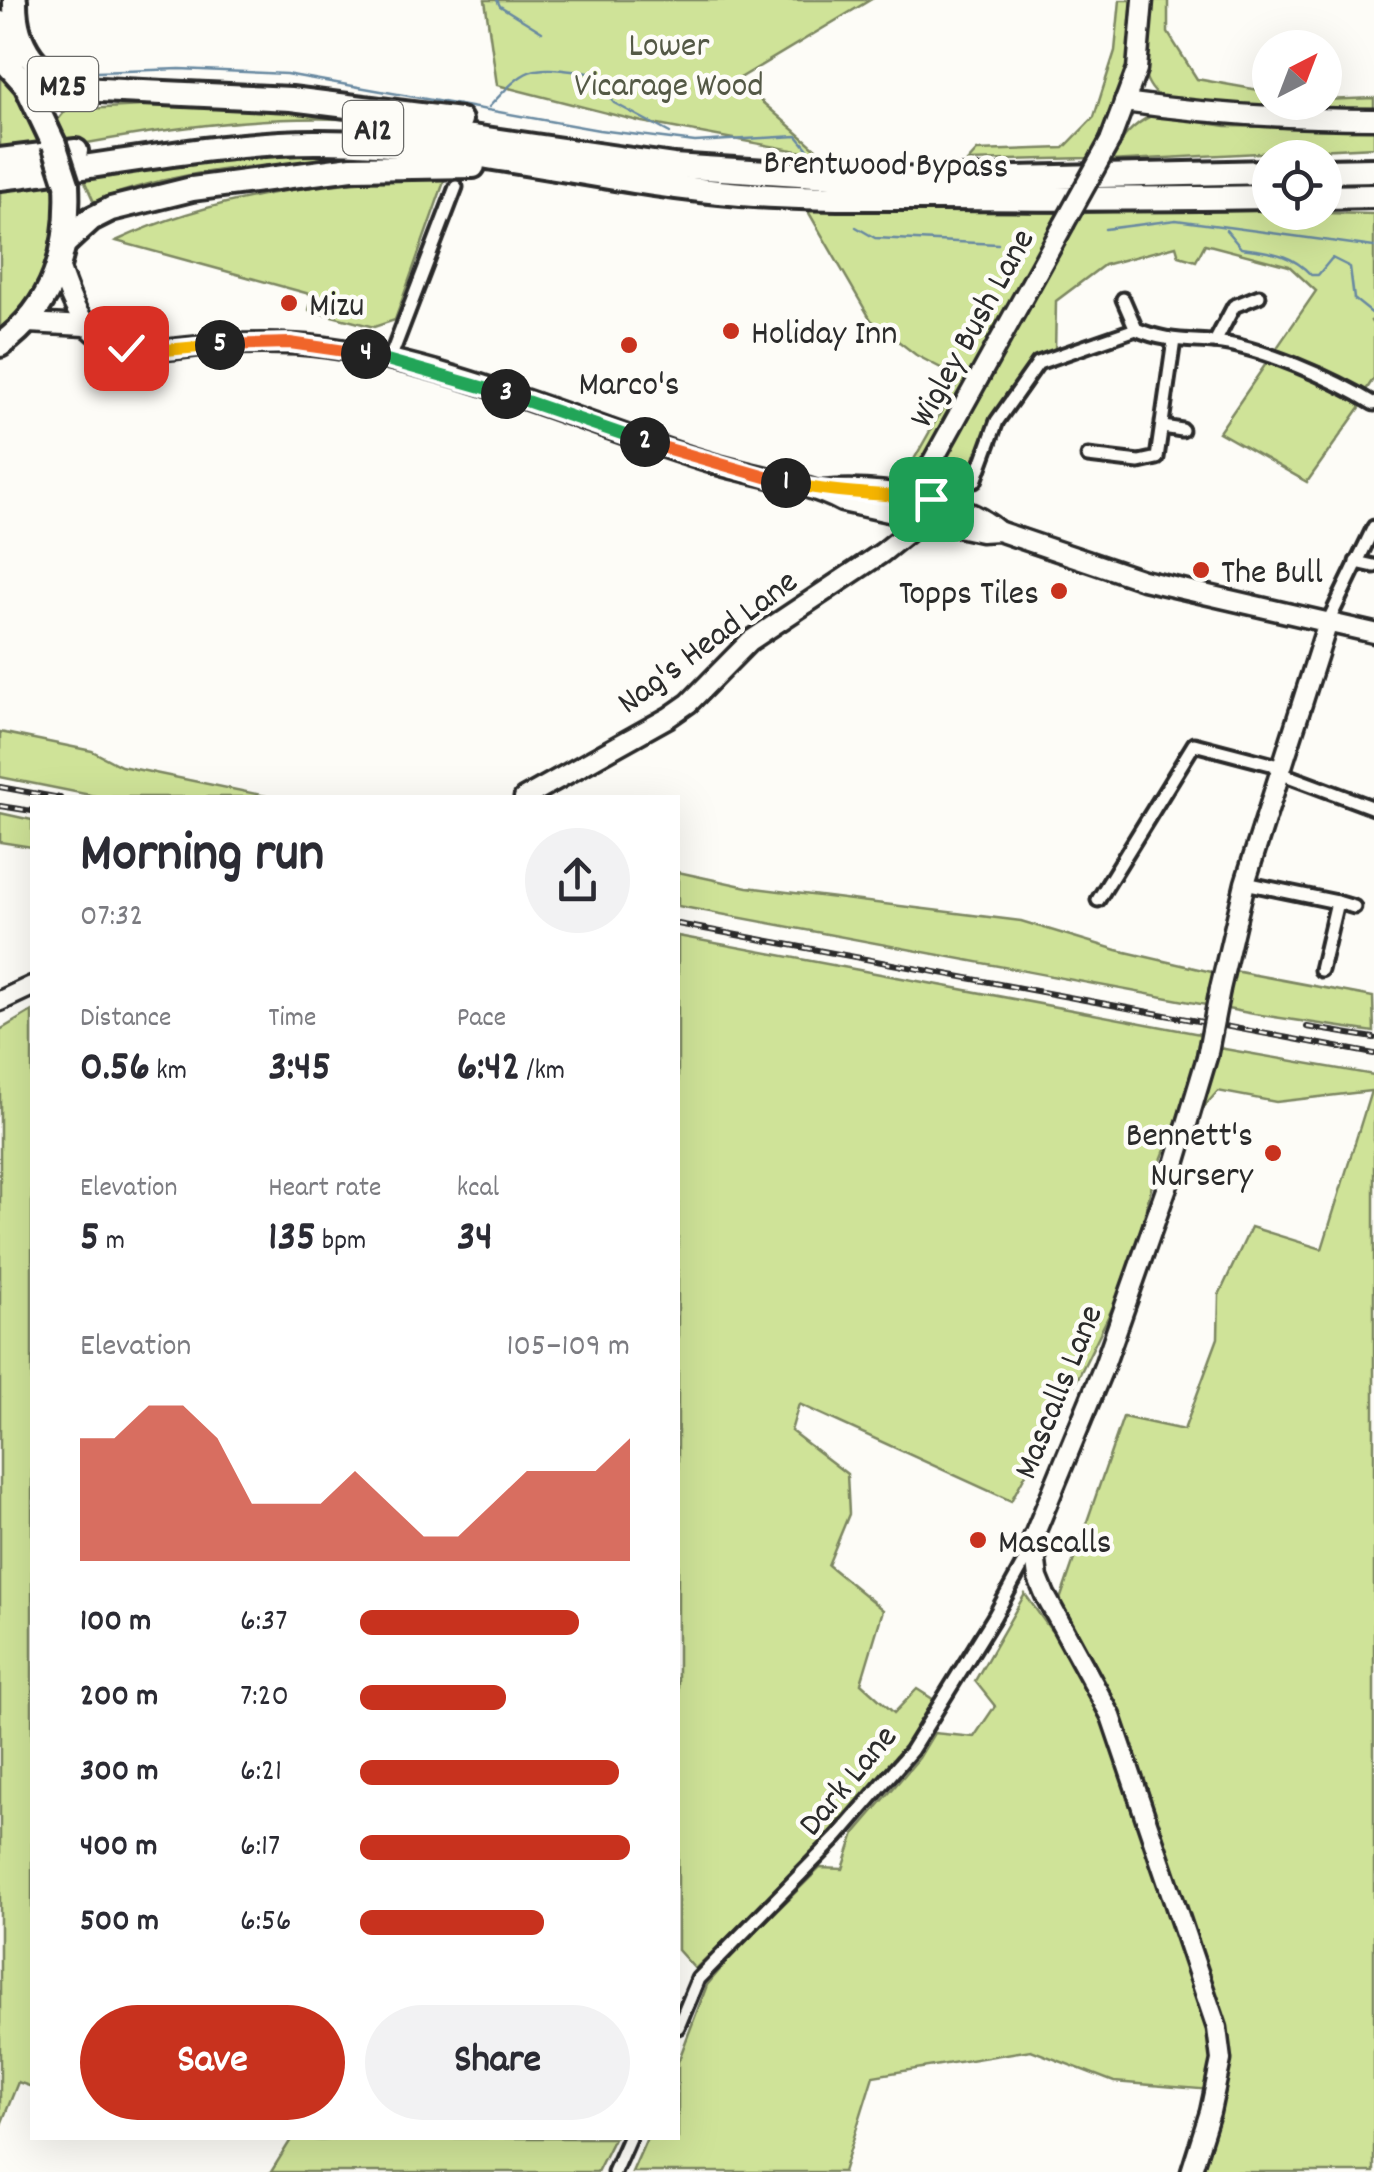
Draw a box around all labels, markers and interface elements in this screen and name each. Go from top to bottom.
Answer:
park label: Lower Vicarage Wood [574,23,764,113]
north arrow [1252,30,1342,120]
map controls [1252,30,1342,230]
road number: M25 [28,57,98,111]
road number: A12 [343,101,403,155]
street label: Brentwood Bypass [763,140,1009,194]
button: locate [1252,140,1342,230]
street label: Wigley Bush Lane [899,221,1050,438]
place label: Mizu [309,283,364,333]
marker: Mizu [278,292,300,314]
pin [84,306,169,391]
place label: Holiday Inn [751,311,897,361]
pin: 5 [195,320,245,370]
marker: Holiday Inn [720,320,742,342]
icon: check [99,321,154,376]
text: 5 [214,325,226,365]
pin: 4 [341,329,391,379]
text: 4 [360,334,372,374]
marker: Marco's [618,334,640,356]
place label: Marco's [578,362,680,412]
pin: 3 [481,369,531,419]
text: 3 [500,374,512,414]
pin: 2 [620,417,670,467]
text: 2 [639,422,651,462]
pin [889,457,974,542]
pin: 1 [761,458,811,508]
text: 1 [783,463,789,503]
icon: arrive [904,472,959,527]
place label: The Bull [1221,550,1323,600]
street label: Nag's Head Lane [608,559,810,729]
marker: The Bull [1190,559,1212,581]
place label: Topps Tiles [899,571,1039,621]
marker: Topps Tiles [1048,580,1070,602]
text: Morning run [80,818,324,897]
button: share [525,828,630,933]
text: 07:32 [80,895,143,941]
text: Distance [80,1000,171,1040]
text: Time [268,1000,316,1040]
text: Pace [457,1000,506,1040]
text: 0.56 [80,1040,150,1100]
text: 3:45 [268,1040,331,1100]
text: 6:42 [457,1040,520,1100]
text: km [150,1053,187,1093]
text: /km [520,1053,565,1093]
place label: Bennett's Nursery [1126,1113,1254,1203]
marker: Bennett's Nursery [1262,1142,1284,1164]
text: Elevation [80,1170,177,1210]
text: Heart rate [268,1170,381,1210]
text: kcal [457,1170,499,1210]
text: 5 [80,1210,99,1270]
text: 135 [268,1210,316,1270]
text: 34 [457,1210,493,1270]
text: m [99,1223,125,1263]
text: bpm [316,1223,366,1263]
street label: Mascalls Lane [1003,1298,1118,1487]
text: Elevation [80,1325,191,1371]
text: 105–109 m [506,1325,630,1371]
place label: Mascalls [998,1520,1112,1570]
marker: Mascalls [967,1529,989,1551]
text: 100 m [80,1600,151,1646]
text: 6:37 [240,1600,287,1646]
text: 200 m [80,1675,158,1721]
text: 7:20 [240,1675,289,1721]
street label: Dark Lane [788,1716,911,1849]
text: 300 m [80,1750,158,1796]
text: 6:21 [240,1750,282,1796]
text: 400 m [80,1825,157,1871]
text: 6:17 [240,1825,280,1871]
text: 500 m [80,1900,159,1946]
text: 6:56 [240,1900,292,1946]
button: Save [80,2005,345,2120]
button: Share [365,2005,630,2120]

